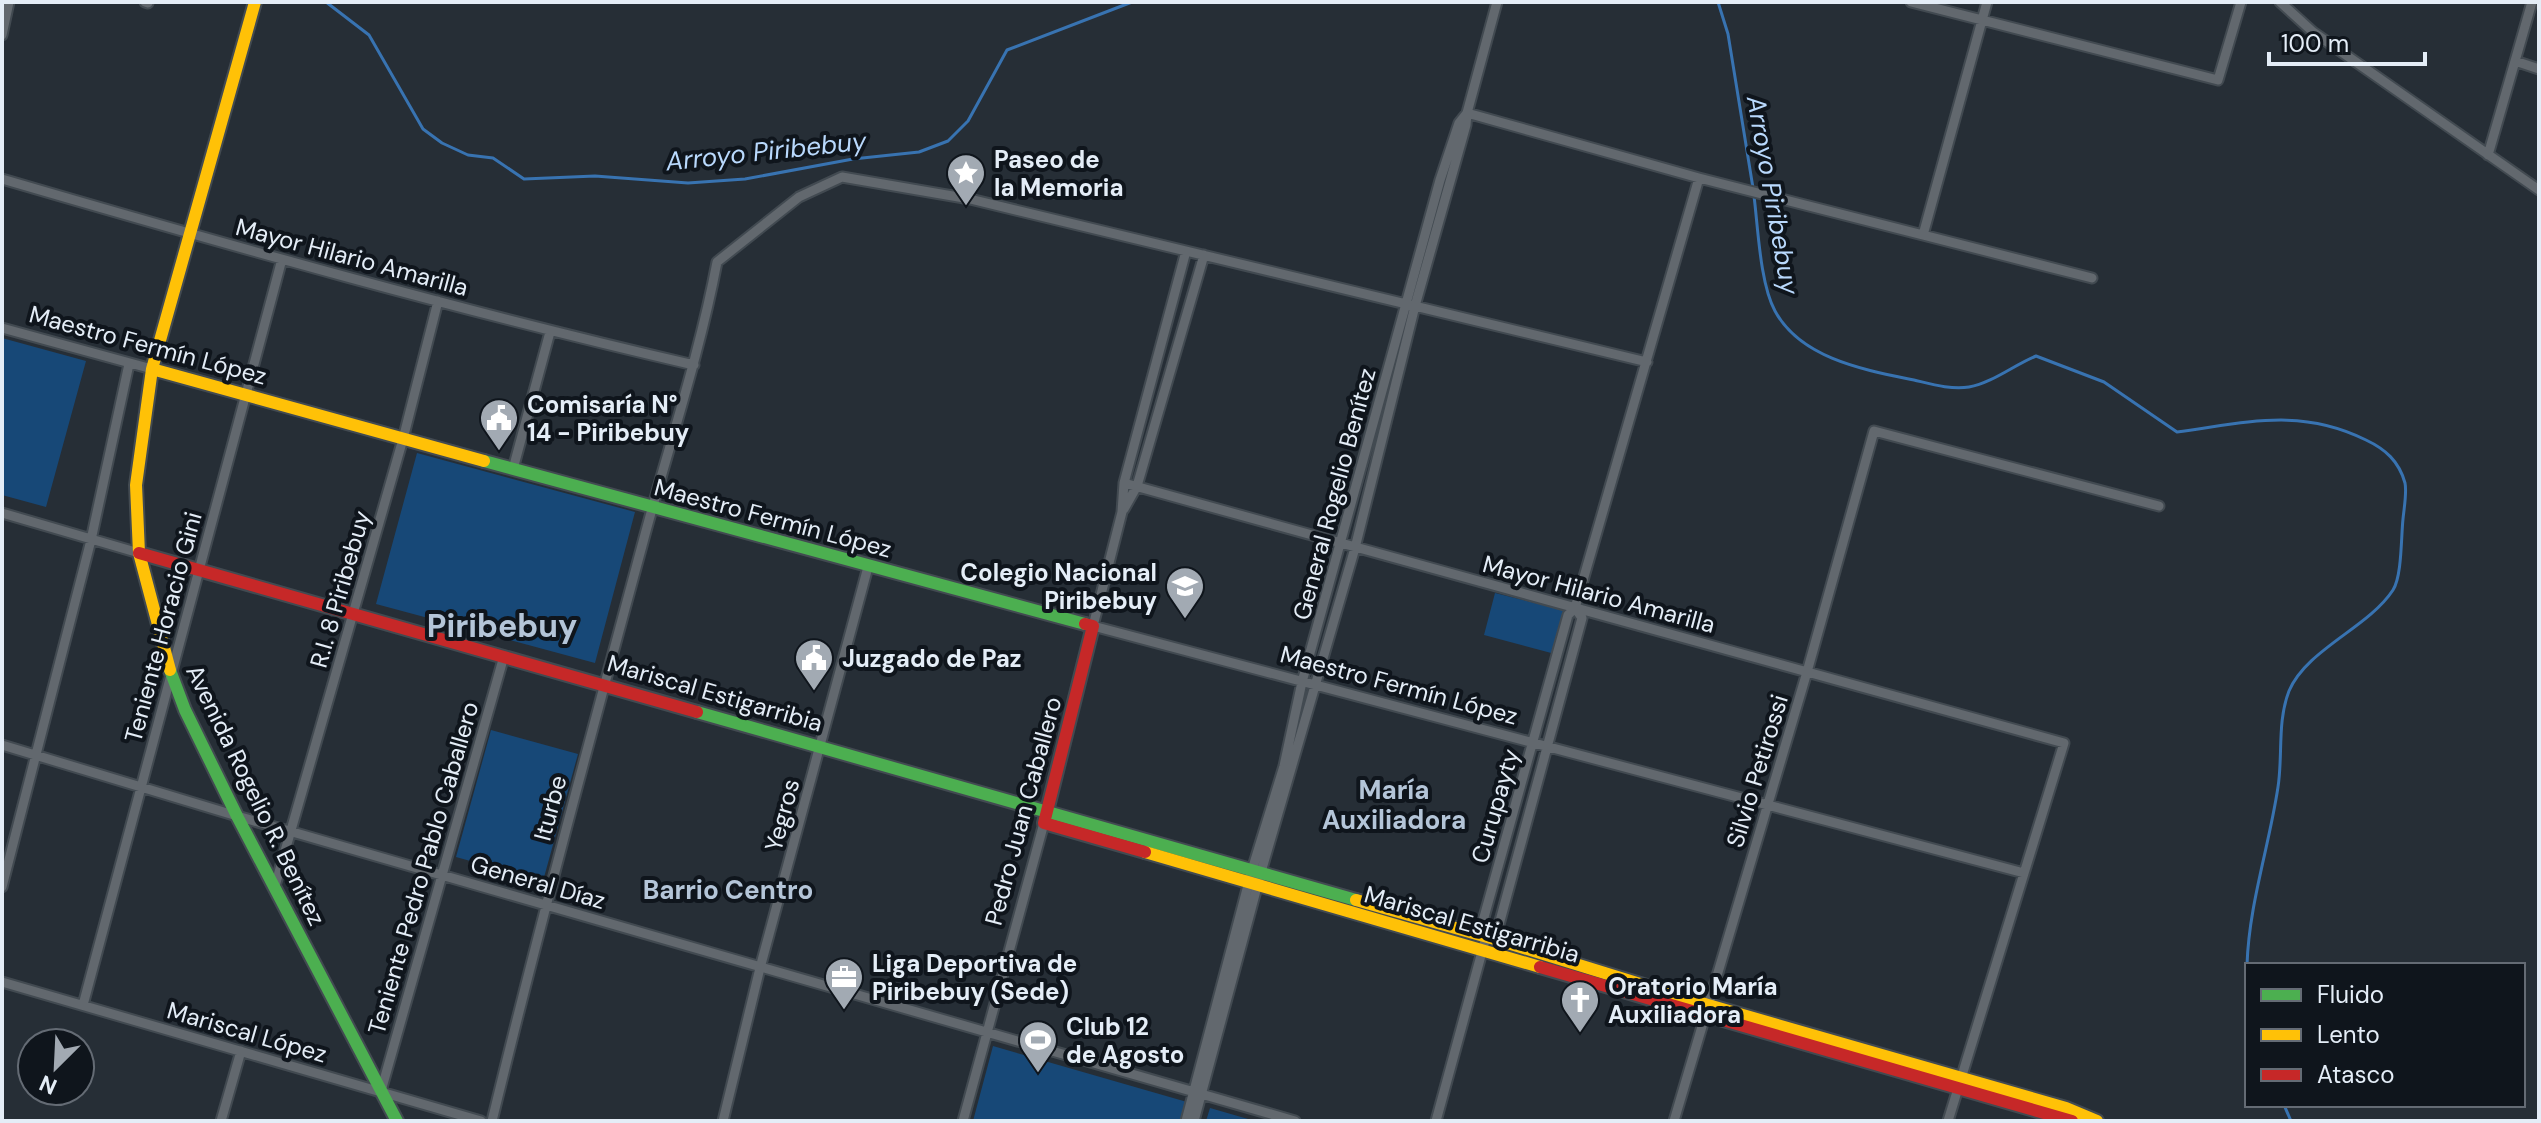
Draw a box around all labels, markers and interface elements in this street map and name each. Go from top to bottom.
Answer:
scale bar [2269,16,2425,66]
text: 100 m [2281,28,2349,59]
water label: Arroyo Piribebuy [1739,92,1807,299]
water label: Arroyo Piribebuy [663,123,869,179]
place label: Paseo de la Memoria [994,144,1124,203]
place icon: Paseo de la Memoria [945,152,987,207]
street label: Mayor Hilario Amarilla [232,211,472,303]
street label: Maestro Fermín López [26,298,270,392]
street label: General Rogelio Benítez [1285,365,1383,623]
place label: Comisaría N° 14 - Piribebuy [527,389,690,448]
public building icon: Comisaría N° 14 - Piribebuy [478,397,520,452]
street label: Maestro Fermín López [651,471,895,565]
street label: R.I. 8 Piribebuy [303,507,377,671]
street label: Teniente Horacio Gini [117,508,209,746]
street label: Mayor Hilario Amarilla [1479,548,1719,640]
place label: Colegio Nacional Piribebuy [960,557,1158,616]
school or university icon: Colegio Nacional Piribebuy [1164,565,1206,620]
district label: Piribebuy [427,605,577,647]
public building icon: Juzgado de Paz [793,637,835,692]
street label: Maestro Fermín López [1277,638,1521,732]
place label: Juzgado de Paz [842,643,1021,674]
street label: Mariscal Estigarribia [604,647,826,739]
street label: Avenida Rogelio R. Benítez [179,660,333,930]
street label: Silvio Petirossi [1719,691,1795,851]
street label: Pedro Juan Caballero [978,693,1068,929]
street label: Teniente Pedro Pablo Caballero [361,698,485,1038]
street label: Curupayty [1464,745,1526,867]
street label: Iturbe [526,772,574,844]
district label: María Auxiliadora [1322,773,1466,837]
street label: Yegros [758,775,806,855]
street label: General Díaz [467,848,609,916]
district label: Barrio Centro [643,873,813,907]
street label: Mariscal Estigarribia [1361,878,1583,970]
place label: Liga Deportiva de Piribebuy (Sede) [872,948,1077,1007]
office icon: Liga Deportiva de Piribebuy (Sede) [823,956,865,1011]
legend [2245,963,2525,1107]
place label: Oratorio María Auxiliadora [1608,971,1778,1030]
church icon: Oratorio María Auxiliadora [1559,979,1601,1034]
text: Fluido [2317,979,2384,1010]
street label: Mariscal López [164,994,330,1070]
place label: Club 12 de Agosto [1066,1011,1184,1070]
sports icon: Club 12 de Agosto [1017,1019,1059,1074]
text: Lento [2317,1019,2380,1050]
north arrow [16,1027,96,1107]
text: Atasco [2317,1059,2394,1090]
text: N [35,1068,61,1101]

